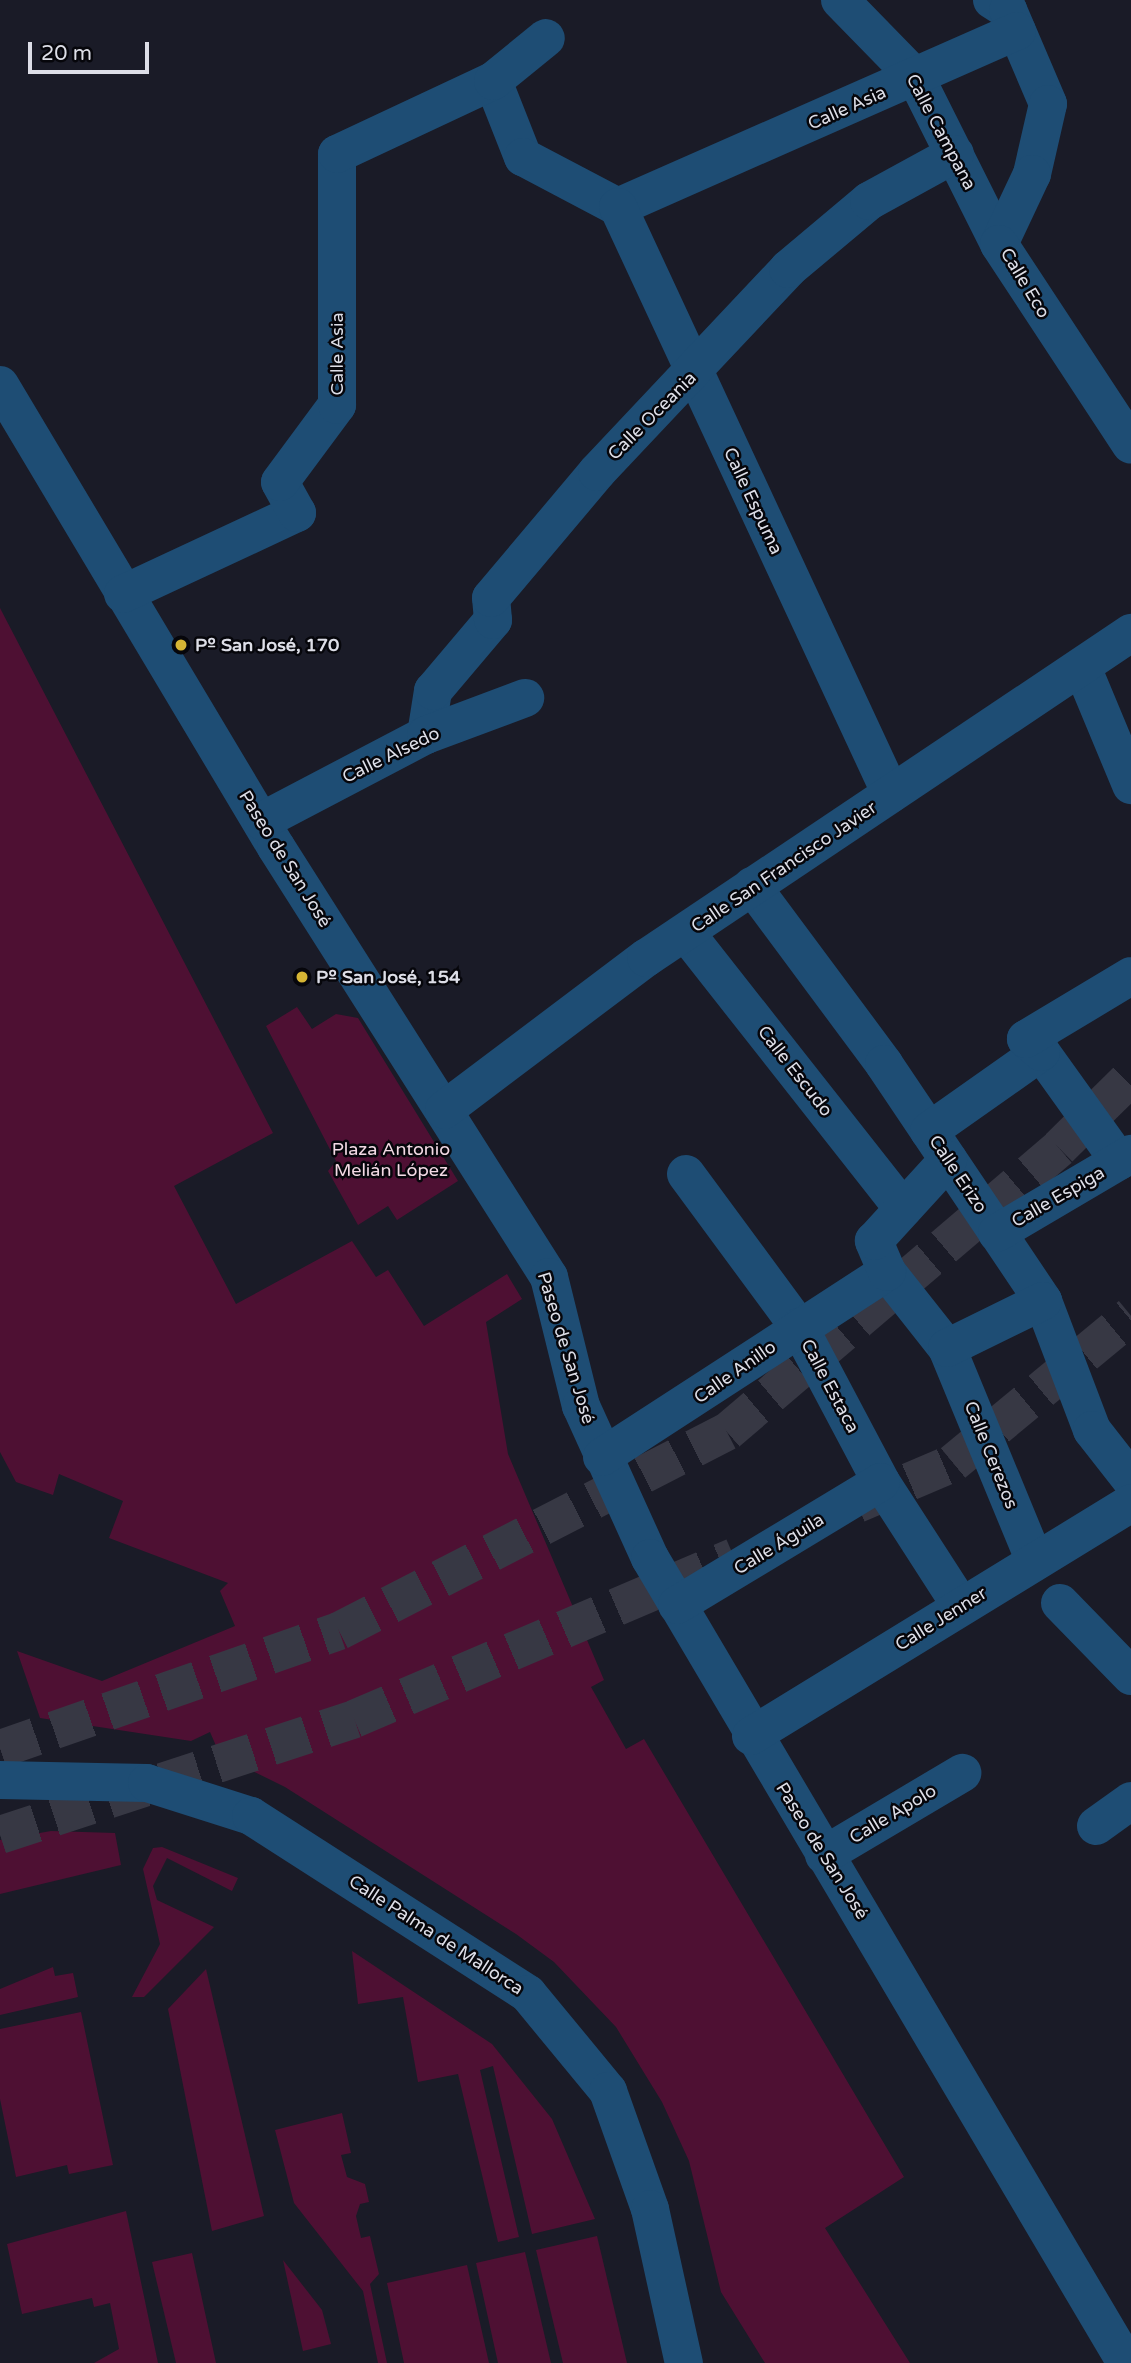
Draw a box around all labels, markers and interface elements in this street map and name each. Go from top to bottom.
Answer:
scale bar [32,28,152,72]
text: 20 m [41,41,92,66]
street label: Calle Campana [901,70,981,194]
street label: Calle Asia [805,81,889,135]
street label: Calle Eco [996,244,1054,322]
street label: Calle Asia [326,312,348,396]
street label: Calle Oceania [603,367,701,465]
street label: Calle Espuma [719,444,787,558]
place label: Pº San José, 170 [195,634,339,656]
marker: Pº San José, 170 [173,637,189,653]
street label: Calle Alsedo [339,722,443,788]
street label: Paseo de San José [234,787,336,931]
street label: Calle San Francisco Javier [687,797,881,937]
place label: Pº San José, 154 [316,966,460,988]
marker: Pº San José, 154 [294,969,310,985]
street label: Calle Escudo [753,1021,837,1121]
street label: Calle Erizo [924,1131,992,1217]
park label: Plaza Antonio Melián López [332,1139,450,1182]
street label: Calle Espiga [1008,1162,1108,1232]
street label: Paseo de San José [533,1270,599,1426]
street label: Calle Estaca [796,1335,864,1437]
street label: Calle Anillo [690,1336,780,1408]
street label: Calle Cerezos [960,1398,1022,1512]
street label: Calle Águila [730,1509,828,1579]
street label: Calle Jenner [891,1582,991,1656]
street label: Paseo de San José [771,1779,873,1923]
street label: Calle Apolo [846,1780,940,1848]
street label: Calle Palma de Mallorca [345,1870,527,2000]

